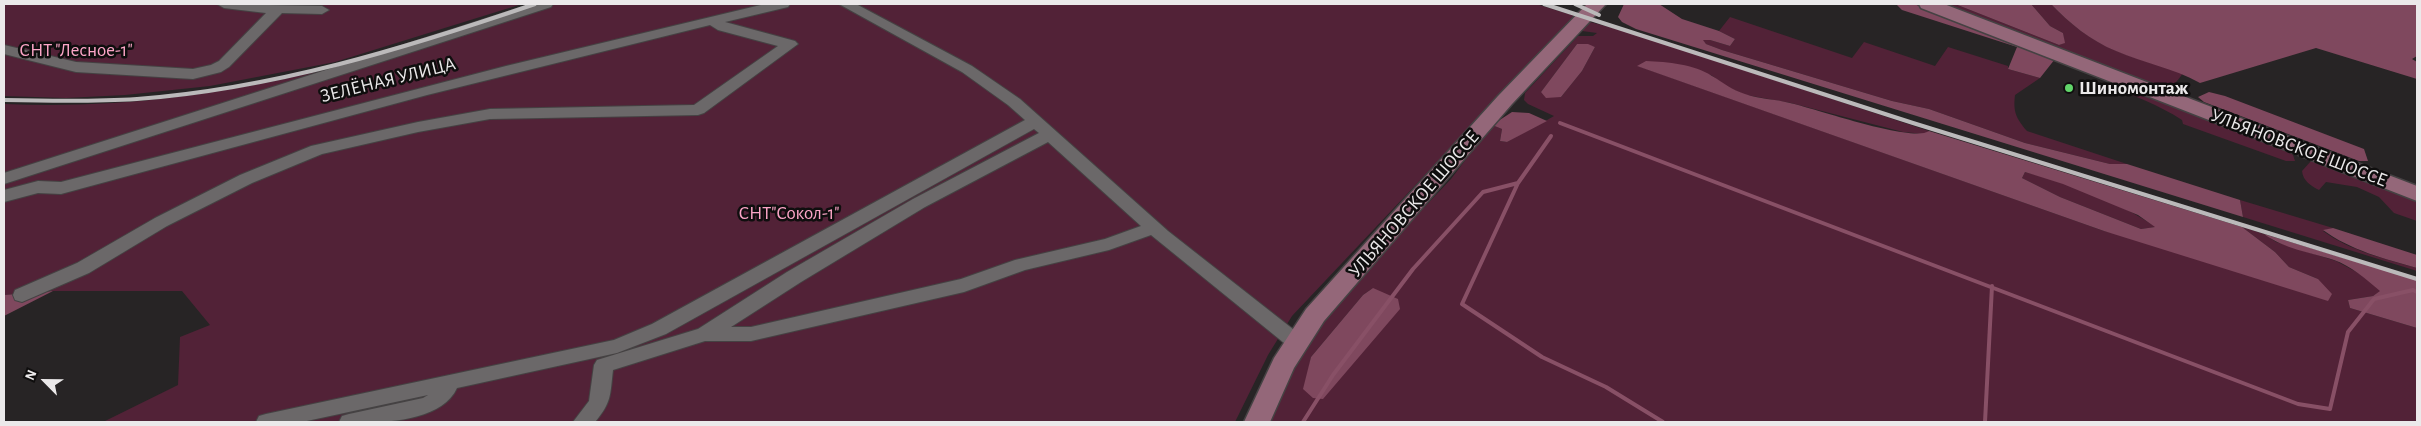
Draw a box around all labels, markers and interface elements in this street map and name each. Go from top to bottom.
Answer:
park label: СНТ "Лесное-1" [19,39,133,61]
street label: ЗЕЛЁНАЯ УЛИЦА [318,52,458,108]
place label: Шиномонтаж [2079,77,2188,99]
marker: Шиномонтаж [2063,82,2075,94]
street label: УЛЬЯНОВСКОЕ ШОССЕ [2207,104,2391,192]
street label: УЛЬЯНОВСКОЕ ШОССЕ [1344,126,1484,282]
park label: СНТ"Сокол-1" [738,202,840,224]
north arrow [20,356,70,406]
text: N [23,368,40,382]

